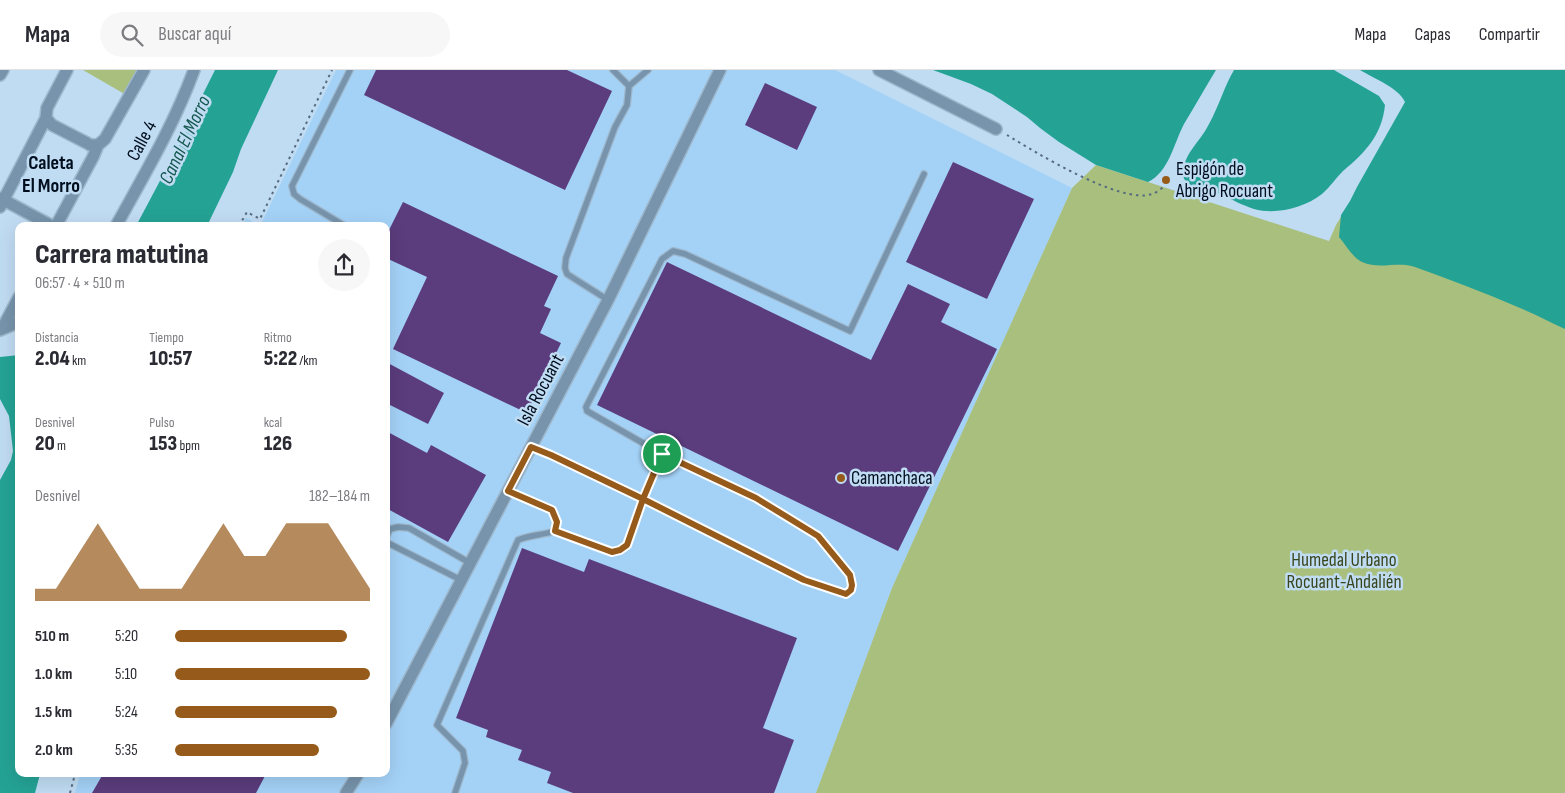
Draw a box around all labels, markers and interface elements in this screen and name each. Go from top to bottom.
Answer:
search box [100,12,450,57]
text: Mapa [25,20,70,49]
icon: search [118,21,146,49]
text: Buscar aquí [158,23,231,46]
text: Mapa [1354,24,1386,45]
text: Capas [1414,24,1451,45]
text: Compartir [1479,24,1540,45]
water label: Canal El Morro [154,92,216,188]
street label: Calle 4 [122,117,162,165]
district label: Caleta El Morro [22,151,80,198]
place label: Espigón de Abrigo Rocuant [1175,158,1273,203]
marker: Espigón de Abrigo Rocuant [1160,174,1172,186]
text: Carrera matutina [35,238,208,271]
button: share [318,239,370,291]
text: 06:57 · 4 × 510 m [35,274,125,293]
text: Distancia [35,329,79,346]
text: Tiempo [149,329,184,346]
text: Ritmo [264,329,292,346]
text: 2.04 [35,346,70,371]
text: 10:57 [149,346,192,371]
text: 5:22 [264,346,297,371]
street label: Isla Rocuant [513,350,570,430]
text: km [70,352,86,369]
text: /km [297,352,318,369]
text: Desnivel [35,414,75,431]
text: Pulso [149,414,175,431]
text: kcal [264,414,282,431]
text: 20 [35,431,55,456]
text: 153 [149,431,177,456]
text: 126 [264,431,292,456]
pin [641,433,683,475]
text: m [55,437,66,454]
text: bpm [177,437,200,454]
icon: arrive [648,440,676,468]
place label: Camanchaca [851,467,933,490]
marker: Camanchaca [835,472,847,484]
text: Desnivel [35,487,80,506]
text: 182–184 m [309,487,370,506]
park label: Humedal Urbano Rocuant-Andalién [1286,549,1402,594]
text: 510 m [35,627,69,646]
text: 5:20 [115,627,138,646]
text: 1.0 km [35,665,72,684]
text: 5:10 [115,665,137,684]
text: 1.5 km [35,703,72,722]
text: 5:24 [115,703,138,722]
text: 2.0 km [35,741,73,760]
text: 5:35 [115,741,138,760]

